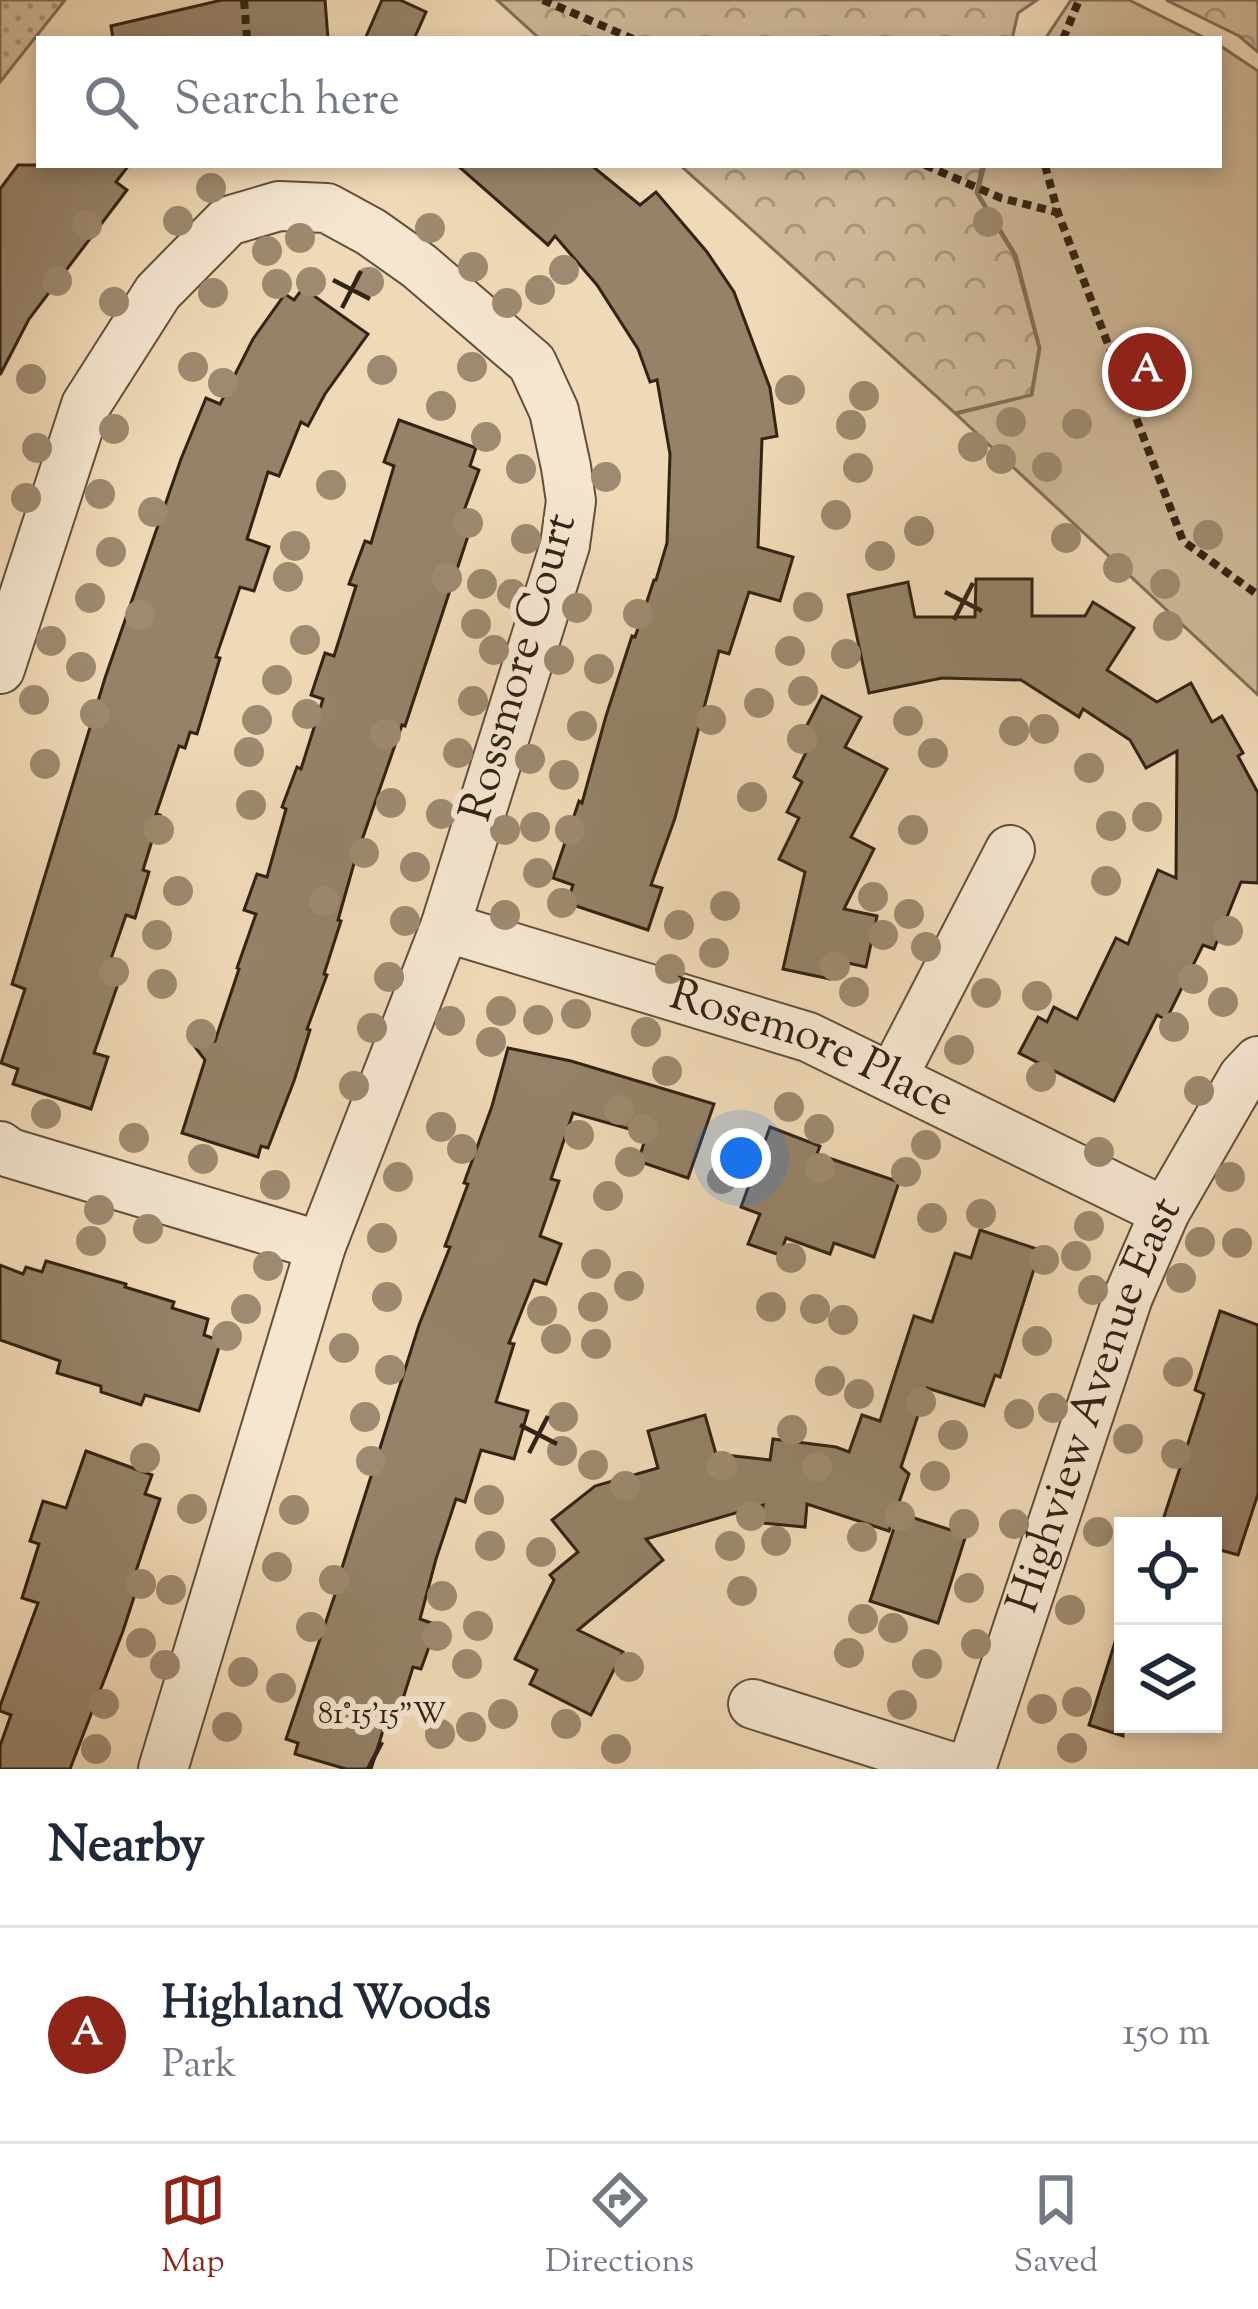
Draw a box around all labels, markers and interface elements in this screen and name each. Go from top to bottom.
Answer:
search box [36,36,1222,168]
icon: search [78,69,144,135]
text: Search here [174,70,400,135]
pin: A [1108,327,1186,417]
street label: Rossmore Court [446,506,596,830]
street label: Rosemore Place [661,964,965,1136]
your location [711,1128,771,1188]
street label: Highview Avenue East [992,1185,1199,1622]
map controls [1114,1517,1222,1733]
button: locate [1114,1517,1222,1625]
button: layers [1114,1625,1222,1733]
text: 81°15'15"W [318,1694,446,1737]
text: Nearby [48,1811,205,1884]
text: Highland Woods [162,1974,491,2039]
text: A [71,2007,103,2063]
text: 150 m [1122,2007,1210,2063]
text: Park [162,2039,237,2095]
tab: Map [160,2167,226,2287]
tab: Directions [545,2167,694,2287]
tab: Saved [1014,2167,1098,2287]

